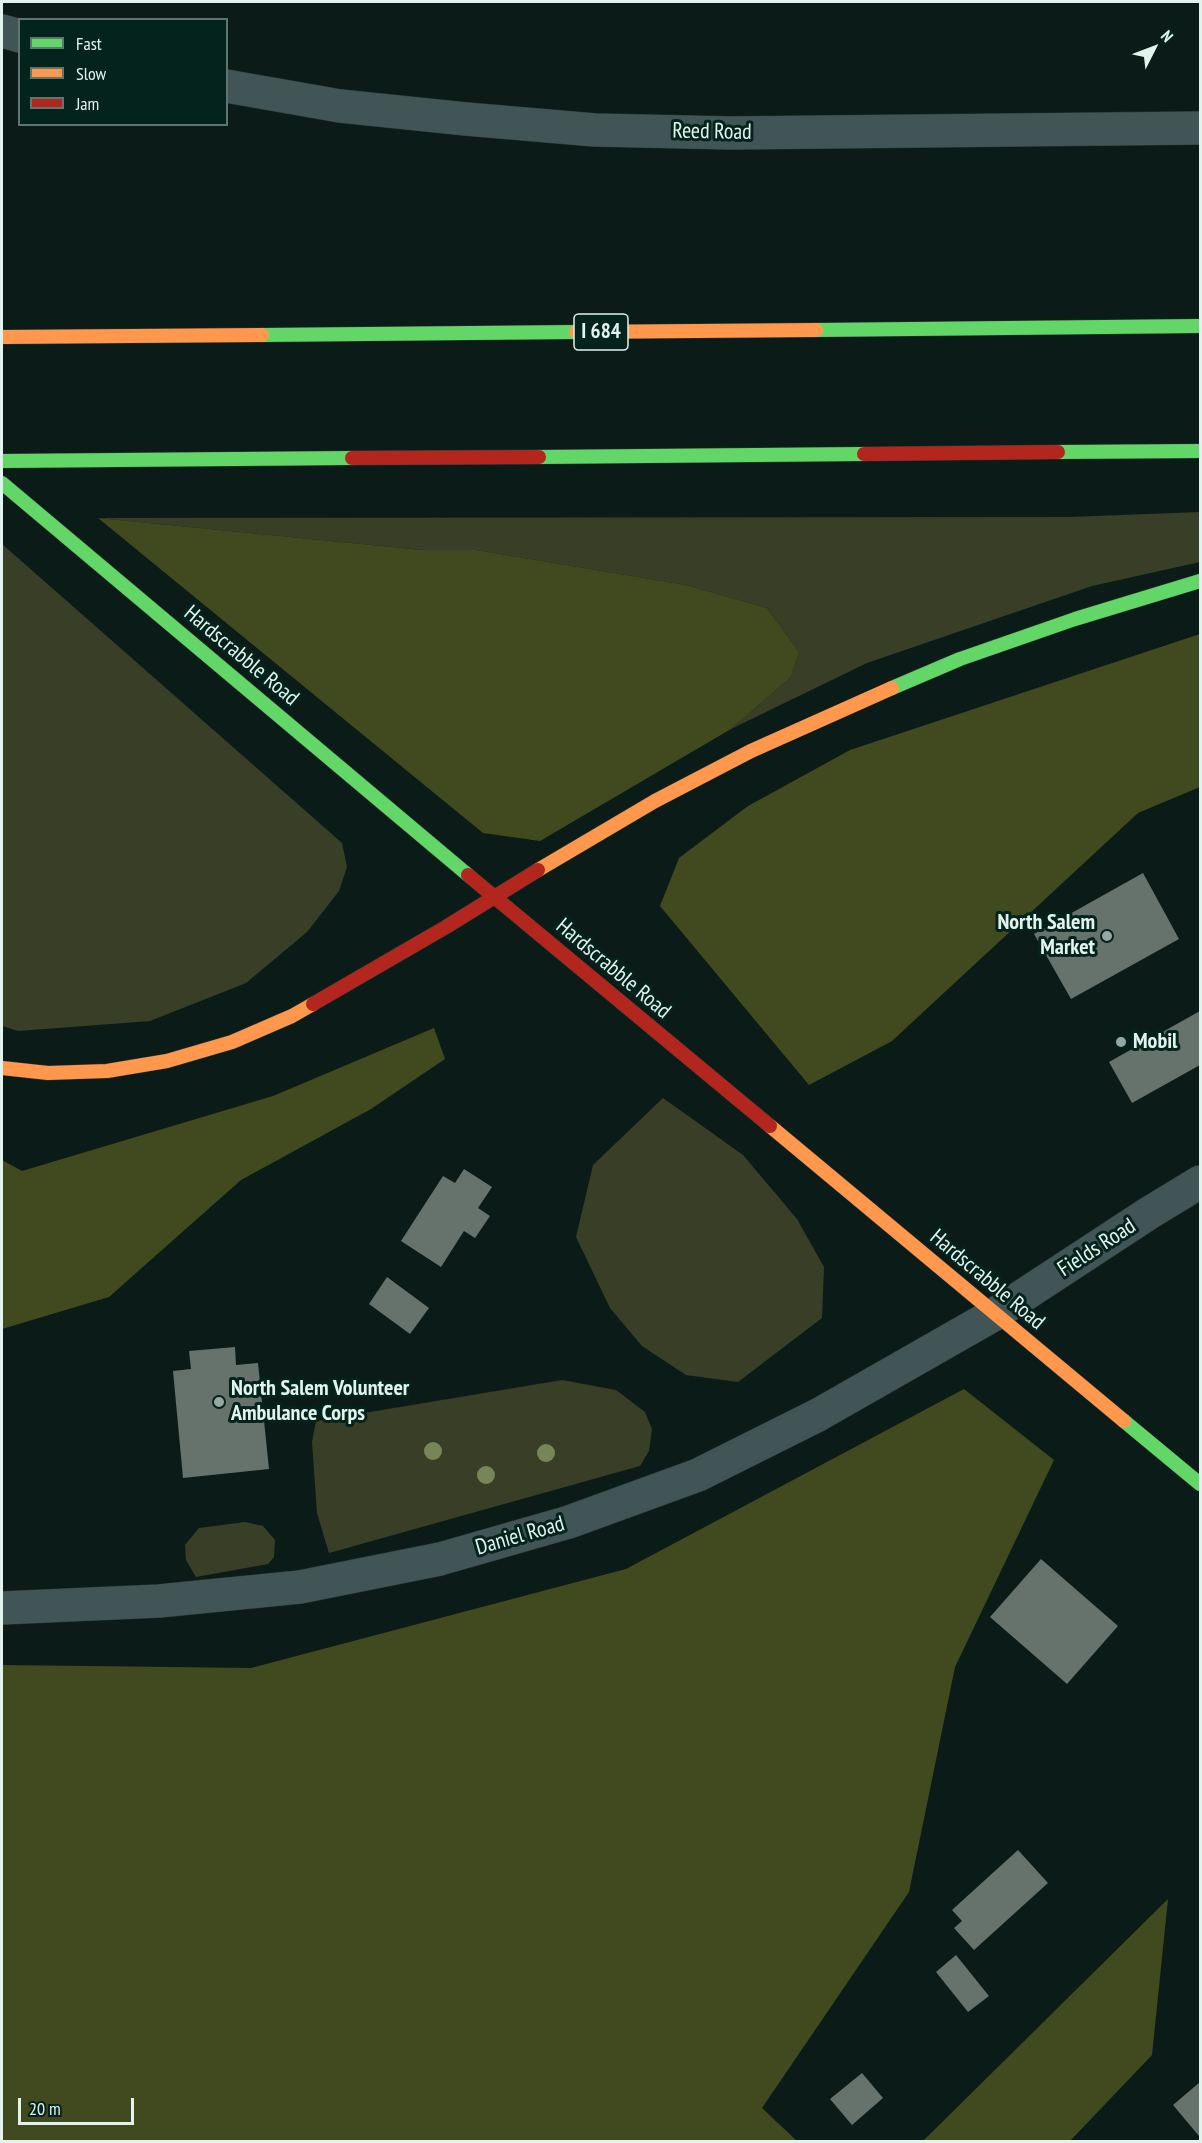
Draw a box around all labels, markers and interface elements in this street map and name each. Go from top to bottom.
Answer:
legend [18,18,228,126]
north arrow [1124,18,1184,78]
text: N [1157,26,1178,46]
text: Fast [76,32,102,55]
text: Slow [76,62,106,85]
text: Jam [76,92,99,115]
street label: Reed Road [672,118,752,146]
road number: I 684 [574,314,628,350]
street label: Hardscrabble Road [178,600,304,712]
place label: North Salem Market [997,910,1095,962]
street label: Hardscrabble Road [550,913,676,1025]
marker: North Salem Market [1100,929,1114,943]
place label: Mobil [1133,1029,1177,1055]
marker: Mobil [1114,1035,1128,1049]
street label: Fields Road [1053,1213,1141,1283]
street label: Hardscrabble Road [924,1224,1050,1336]
place label: North Salem Volunteer Ambulance Corps [231,1376,409,1428]
marker: North Salem Volunteer Ambulance Corps [212,1395,226,1409]
street label: Daniel Road [473,1511,567,1561]
scale bar [21,2086,136,2124]
text: 20 m [29,2097,61,2120]

